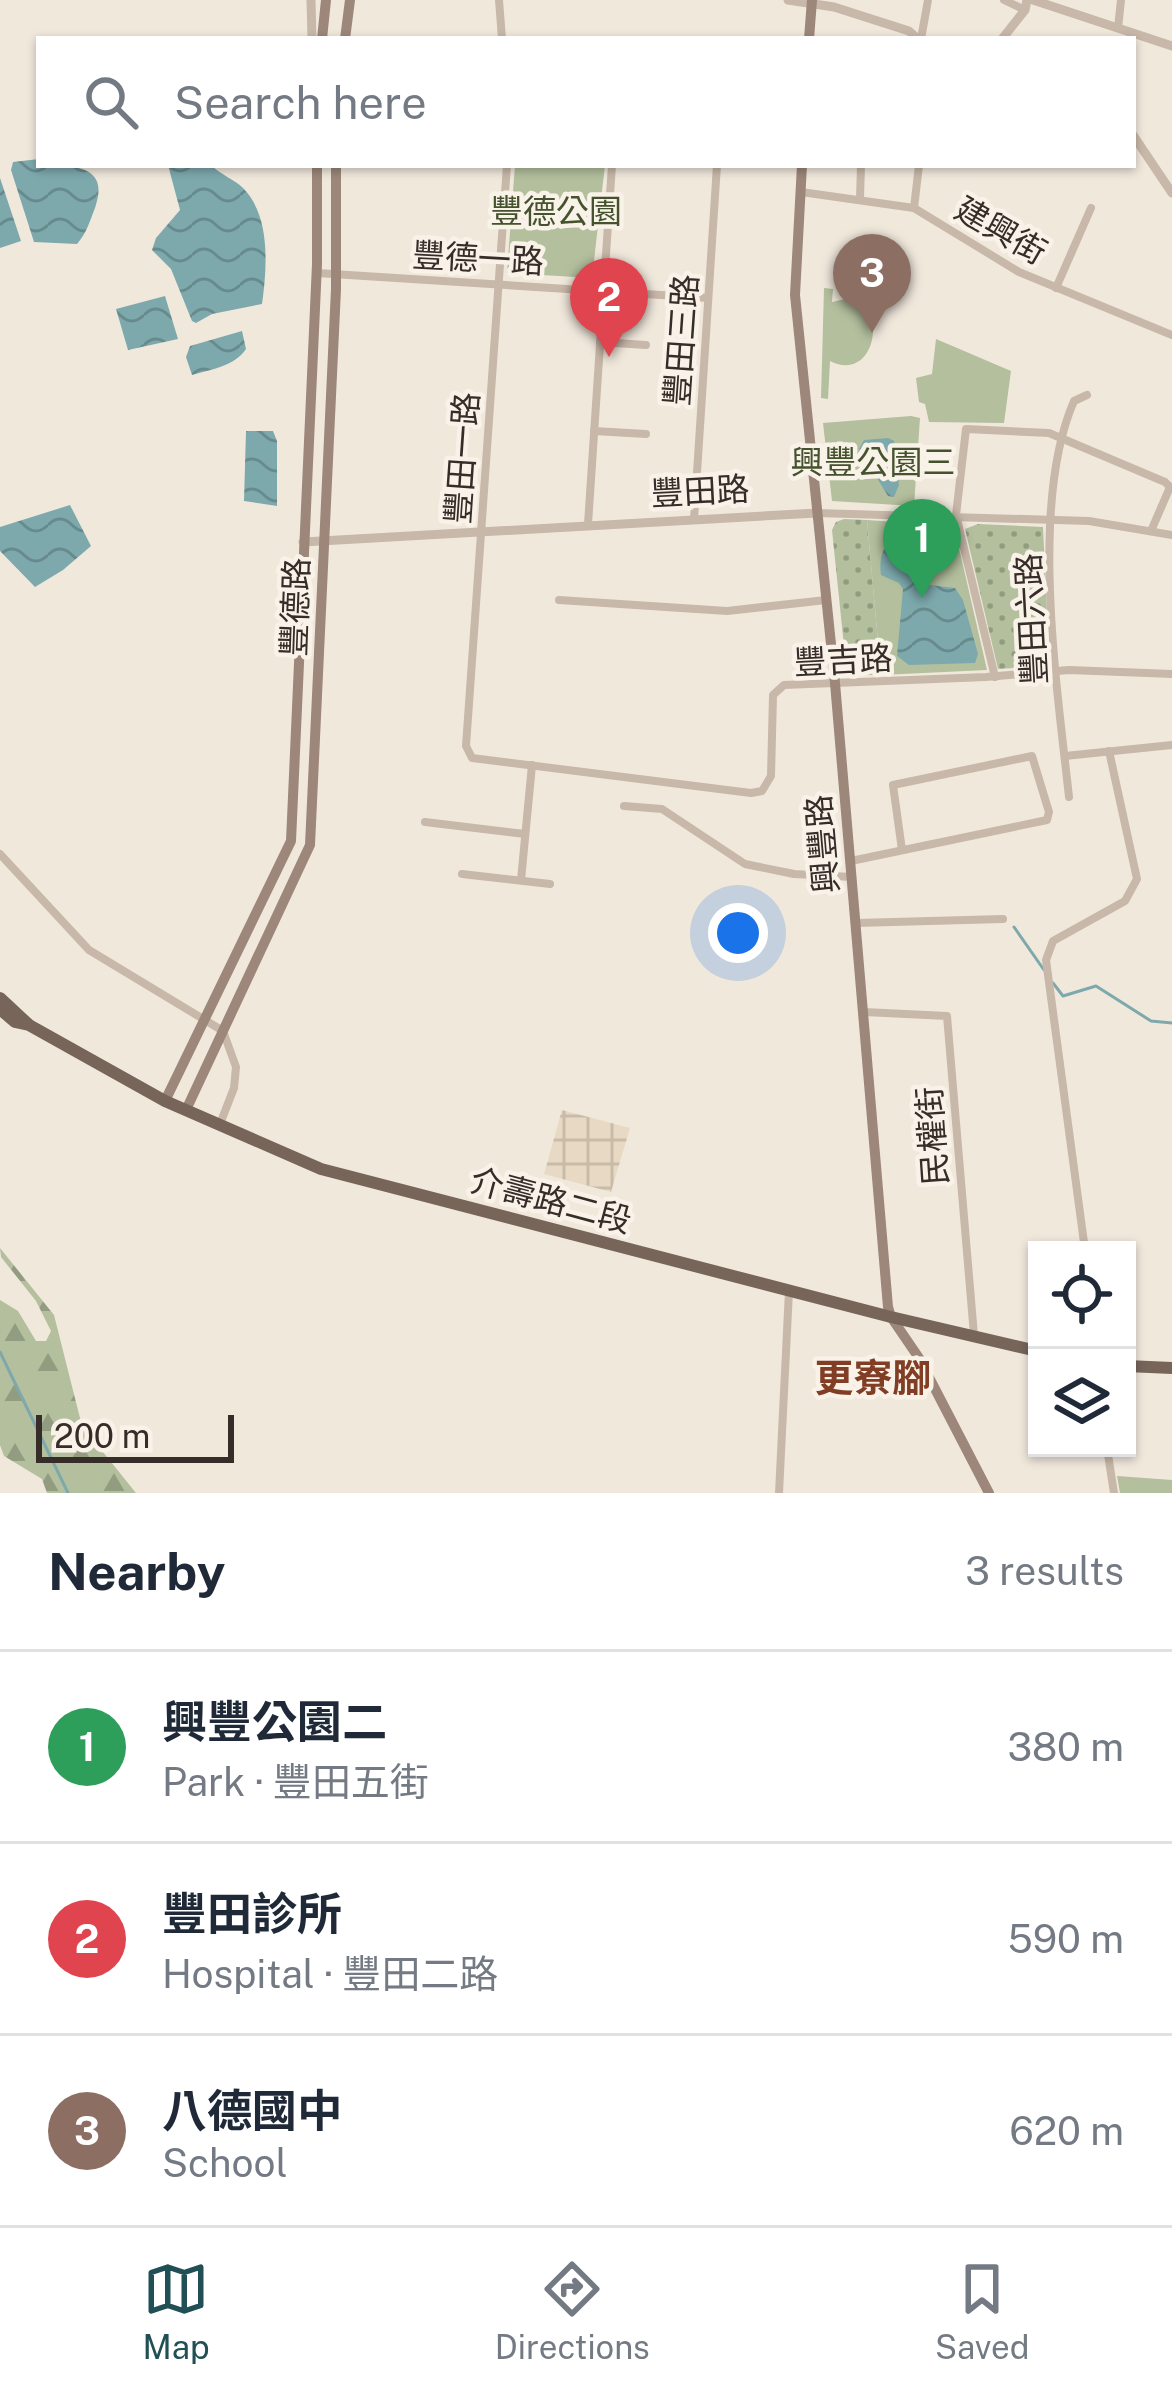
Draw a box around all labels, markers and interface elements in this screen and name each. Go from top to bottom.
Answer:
search box [36,36,1136,168]
icon: search [78,69,144,135]
text: Search here [174,76,427,129]
street label: 建興街 [949,189,1053,271]
park label: 豐德公園 [490,192,622,230]
pin: 3 [833,234,911,333]
street label: 豐德一路 [411,236,545,280]
pin: 2 [570,258,648,357]
street label: 豐田三路 [657,273,705,407]
street label: 豐田一路 [438,391,486,525]
park label: 興豐公園三 [791,443,956,481]
street label: 豐田路 [650,469,750,513]
pin: 1 [883,499,961,598]
street label: 豐田六路 [1009,552,1053,686]
street label: 豐德路 [274,557,316,657]
street label: 豐吉路 [793,638,893,682]
street label: 興豐路 [799,793,845,895]
your location [708,903,768,963]
street label: 民權街 [910,1085,954,1187]
street label: 介壽路二段 [466,1160,636,1240]
map controls [1028,1241,1136,1457]
button: locate [1028,1241,1136,1349]
button: layers [1028,1349,1136,1457]
district label: 更寮腳 [814,1355,932,1401]
scale bar [36,1409,234,1462]
text: 200 m [54,1417,150,1455]
text: Nearby [48,1542,225,1601]
text: 3 results [965,1548,1124,1594]
text: 興豐公園二 [162,1695,387,1748]
text: 1 [79,1724,95,1770]
text: 380 m [1008,1724,1124,1770]
text: Park · 豐田五街 [162,1759,429,1805]
text: 豐田診所 [162,1887,342,1940]
text: 2 [75,1916,99,1962]
text: 590 m [1008,1916,1124,1962]
text: Hospital · 豐田二路 [162,1951,498,1997]
text: 八德國中 [162,2084,342,2137]
text: 3 [74,2108,100,2154]
text: 620 m [1009,2108,1124,2154]
text: School [162,2140,287,2186]
tab: Map [143,2256,210,2366]
tab: Directions [495,2256,650,2366]
tab: Saved [935,2256,1029,2366]

